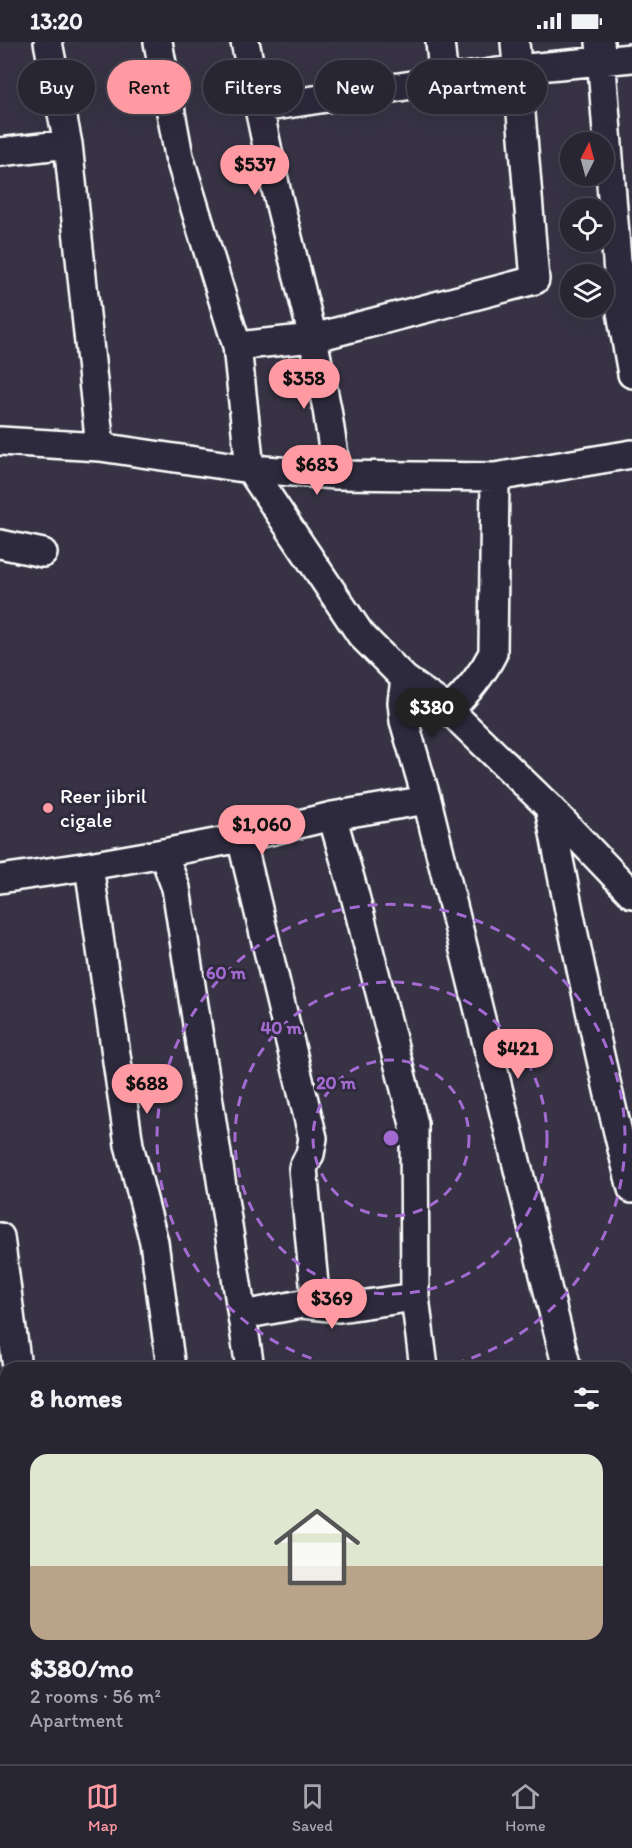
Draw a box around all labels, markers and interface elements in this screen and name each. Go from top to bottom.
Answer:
text: 13:20 [30,8,83,35]
chip: Buy [18,60,95,114]
chip: Rent [107,60,191,114]
chip: Filters [203,60,303,114]
chip: New [315,60,395,114]
chip: Apartment [407,60,547,114]
north arrow [560,132,614,186]
map controls [560,132,614,318]
pin: $537 [219,145,291,196]
text: $537 [234,152,276,176]
button: locate [560,198,614,252]
button: layers [560,264,614,318]
pin: $358 [268,359,340,410]
text: $358 [283,366,325,390]
pin: $683 [281,445,353,496]
text: $683 [296,452,338,476]
pin: $380 [396,688,468,739]
text: $380 [410,695,454,719]
place label: Reer jibril cigale [60,783,147,832]
marker: Reer jibril cigale [41,801,55,815]
pin: $1,060 [213,805,311,856]
text: $1,060 [232,812,292,836]
text: 60 m [206,962,247,984]
text: 40 m [260,1017,302,1039]
pin: $421 [482,1029,554,1080]
text: $421 [497,1036,539,1060]
pin: $688 [111,1064,183,1115]
text: $688 [126,1071,168,1095]
text: 20 m [316,1072,357,1094]
centre of rings [381,1128,401,1148]
pin: $369 [296,1279,368,1330]
text: $369 [311,1286,353,1310]
text: 8 homes [30,1382,122,1414]
icon: filters [570,1382,603,1415]
icon: home [263,1493,371,1601]
text: $380/mo [30,1652,134,1684]
text: 2 rooms · 56 m² [30,1684,161,1708]
text: Apartment [30,1708,123,1732]
tab: Map [86,1780,119,1835]
tab: Saved [292,1780,333,1835]
tab: Home [505,1780,546,1835]

